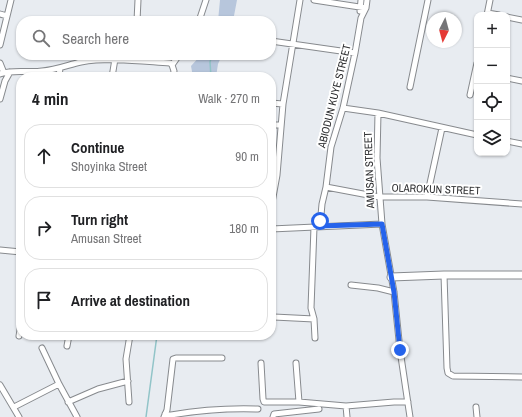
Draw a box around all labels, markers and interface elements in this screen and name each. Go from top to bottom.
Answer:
north arrow [426,12,462,48]
map controls [474,12,510,156]
button: + [474,12,510,48]
search box [16,16,276,60]
icon: search [30,27,52,49]
text: Search here [62,28,129,49]
street label: ABIODUN KUYE STREET [314,42,354,150]
button: − [474,48,510,84]
button: locate [474,84,510,120]
text: 4 min [32,87,68,110]
text: Walk · 270 m [198,90,260,107]
button: layers [474,120,510,156]
street label: AMUSAN STREET [361,131,377,210]
text: Continue [71,137,124,158]
icon: ahead [33,145,55,167]
text: 90 m [235,148,259,165]
text: Shoyinka Street [71,158,147,175]
street label: OLAROKUN STREET [391,180,481,198]
text: Turn right [71,209,128,230]
route start [311,212,329,230]
icon: right [33,217,55,239]
text: 180 m [229,220,259,237]
text: Amusan Street [71,230,142,247]
icon: arrive [33,289,55,311]
text: Arrive at destination [71,290,190,311]
route end [391,341,409,359]

